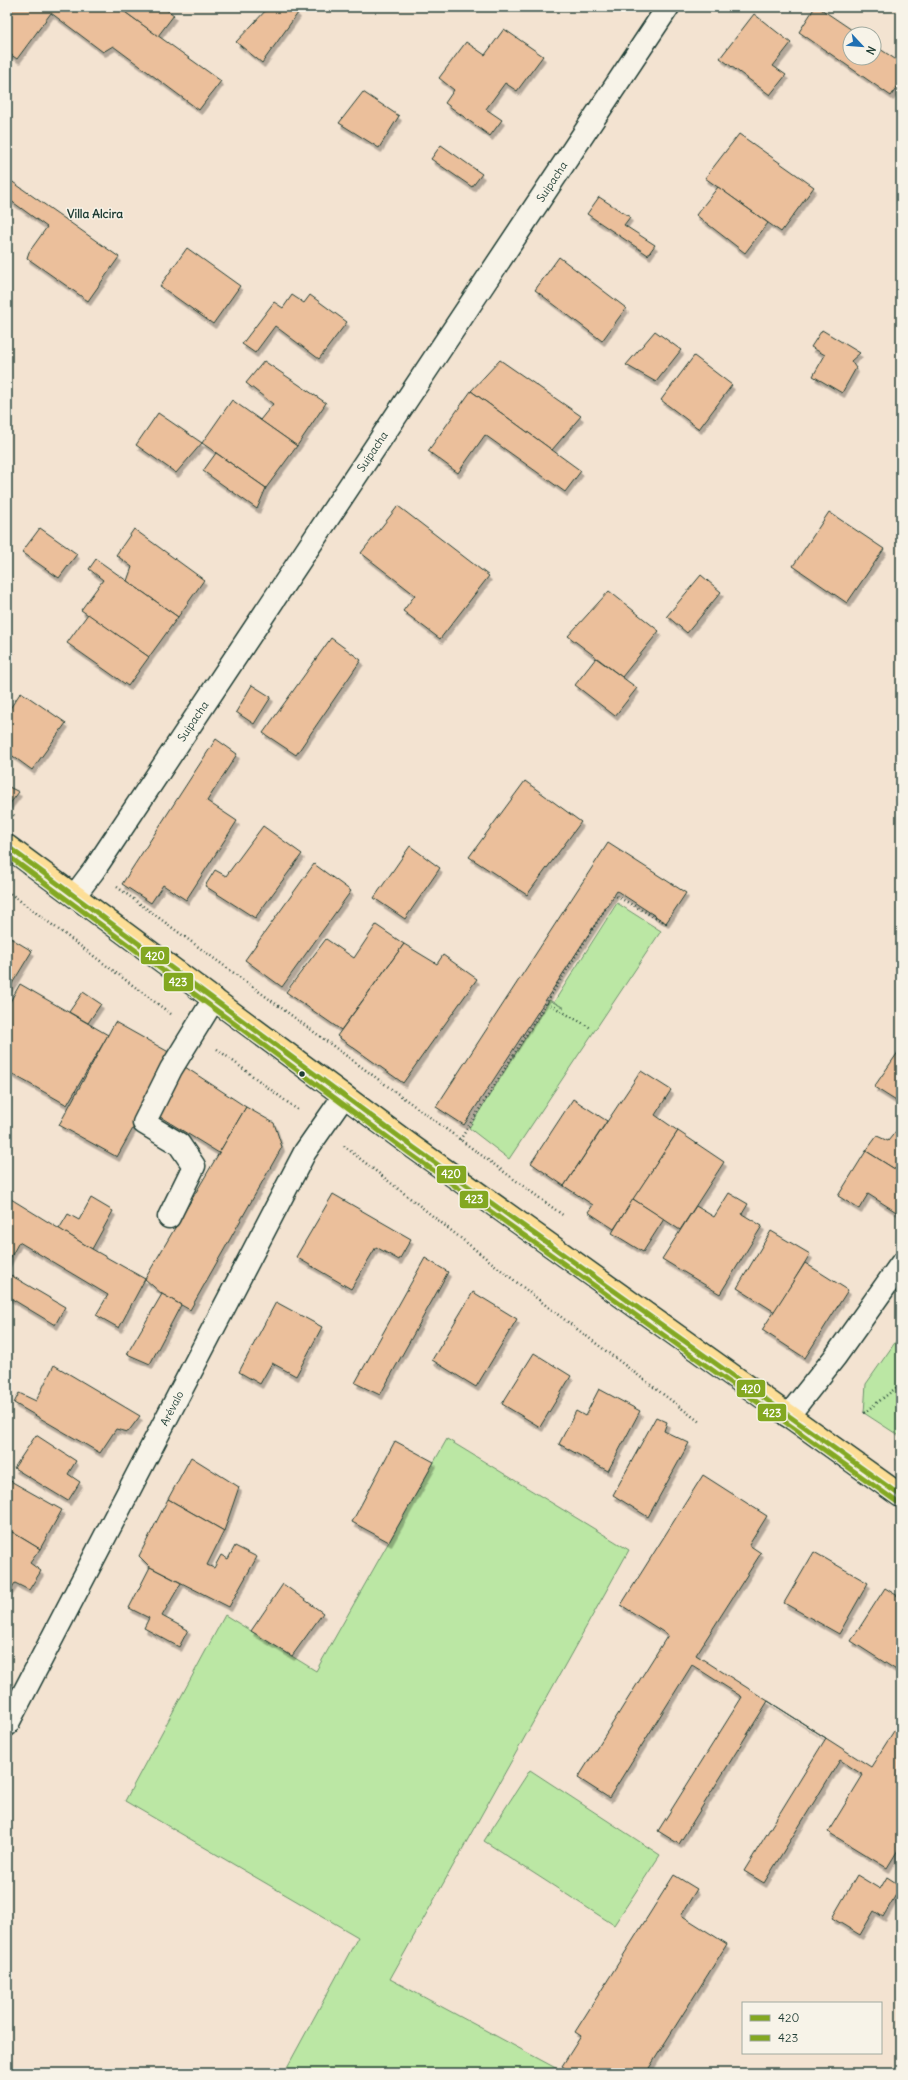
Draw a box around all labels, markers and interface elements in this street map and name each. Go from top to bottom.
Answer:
north arrow [842,26,882,66]
text: N [863,44,879,57]
street label: Suipacha [533,159,570,205]
district label: Villa Alcira [67,206,123,221]
street label: Suipacha [354,429,391,474]
street label: Suipacha [174,698,211,744]
line badge: 420 [140,946,170,965]
text: 420 [145,949,165,963]
line badge: 423 [163,972,194,992]
text: 423 [169,975,187,989]
unlabelled marker [297,1069,307,1079]
line badge: 420 [436,1165,467,1184]
text: 420 [441,1167,461,1181]
line badge: 423 [459,1190,489,1209]
text: 423 [465,1192,483,1206]
line badge: 420 [736,1379,766,1398]
text: 420 [741,1382,761,1396]
street label: Arévalo [157,1388,187,1428]
line badge: 423 [757,1403,787,1422]
text: 423 [763,1406,781,1420]
legend [742,2002,882,2054]
text: 420 [778,2010,800,2025]
text: 423 [778,2030,799,2045]

